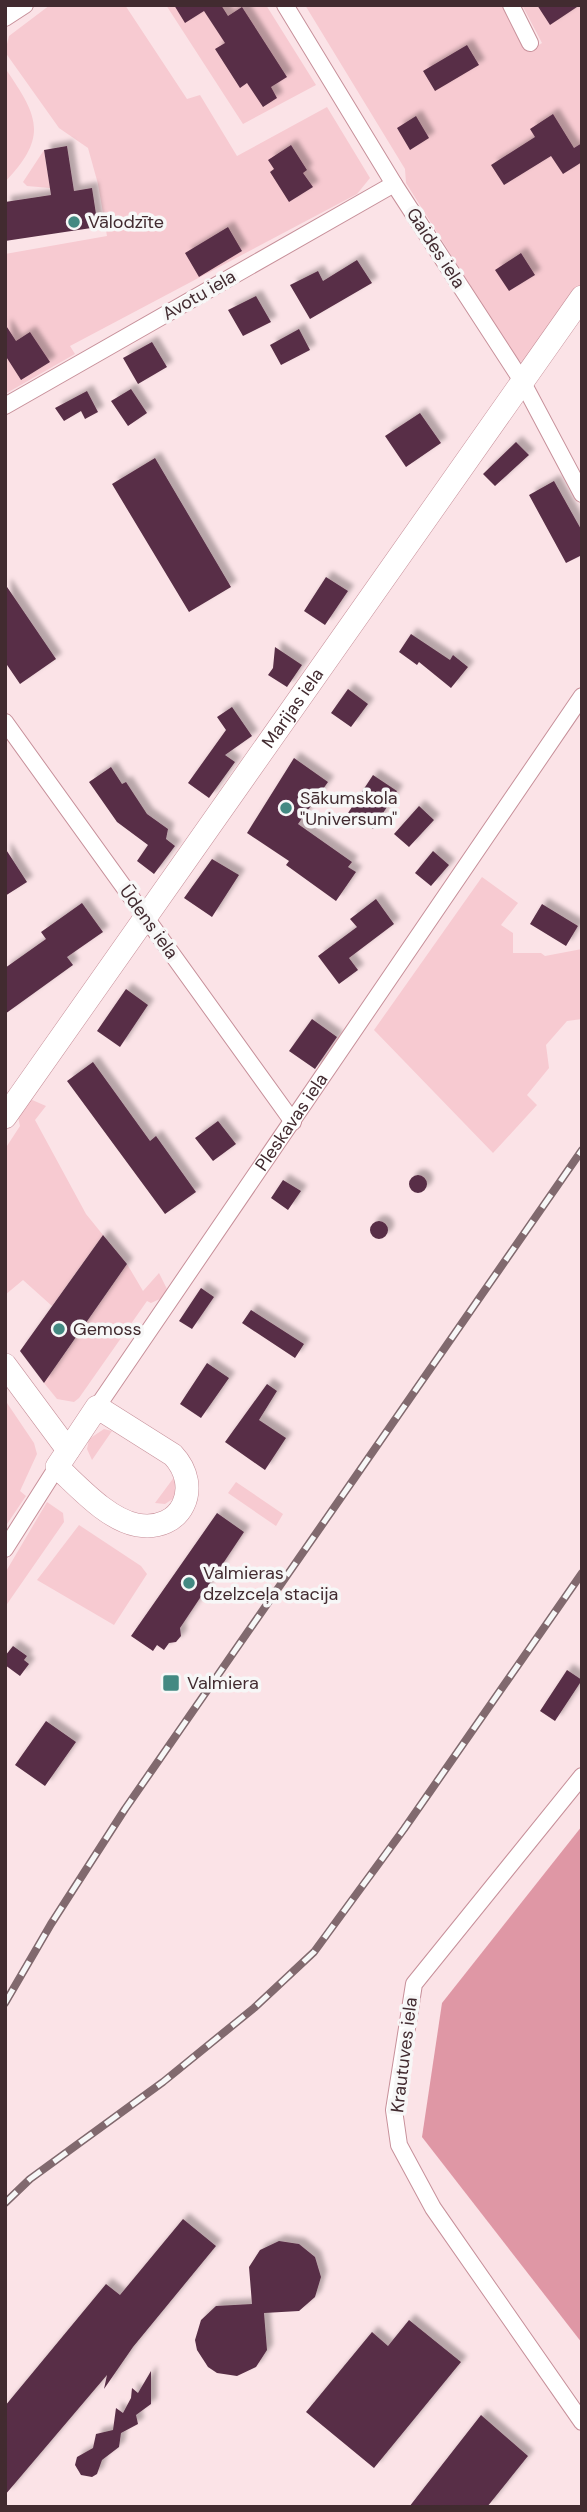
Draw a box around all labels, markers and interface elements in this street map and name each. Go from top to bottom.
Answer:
street label: Gaides iela [401,203,471,293]
place label: Vālodzīte [88,210,164,234]
marker: Vālodzīte [66,214,82,230]
street label: Avotu iela [158,264,240,326]
street label: Marijas iela [256,663,329,753]
place label: Sākumskola "Universum" [300,786,398,831]
marker: Sākumskola "Universum" [278,800,294,816]
street label: Ūdens iela [114,880,184,964]
street label: Pleskavas iela [250,1068,333,1176]
place label: Gemoss [73,1317,142,1341]
marker: Gemoss [51,1321,67,1337]
place label: Valmieras dzelzceļa stacija [203,1561,338,1606]
marker: Valmieras dzelzceļa stacija [181,1575,197,1591]
place label: Valmiera [187,1671,259,1695]
marker: Valmiera [161,1673,181,1693]
street label: Krautuves iela [385,1996,423,2114]

